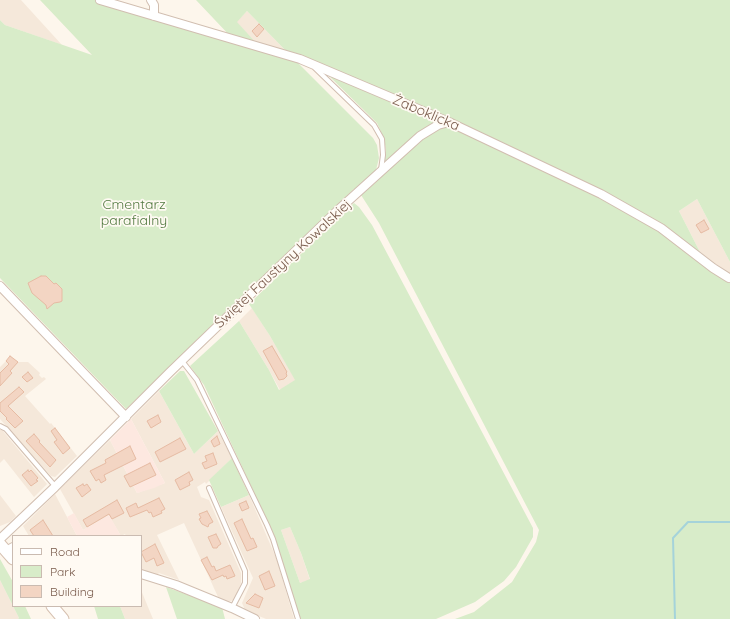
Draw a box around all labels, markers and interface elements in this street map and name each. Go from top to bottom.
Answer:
street label: Żaboklicka [390,91,462,135]
street label: Świętej Faustyny Kowalskiej [211,196,355,332]
park label: Cmentarz parafialny [101,197,167,230]
legend [12,535,142,607]
text: Road [50,544,80,559]
text: Park [50,564,75,579]
text: Building [50,584,94,599]

